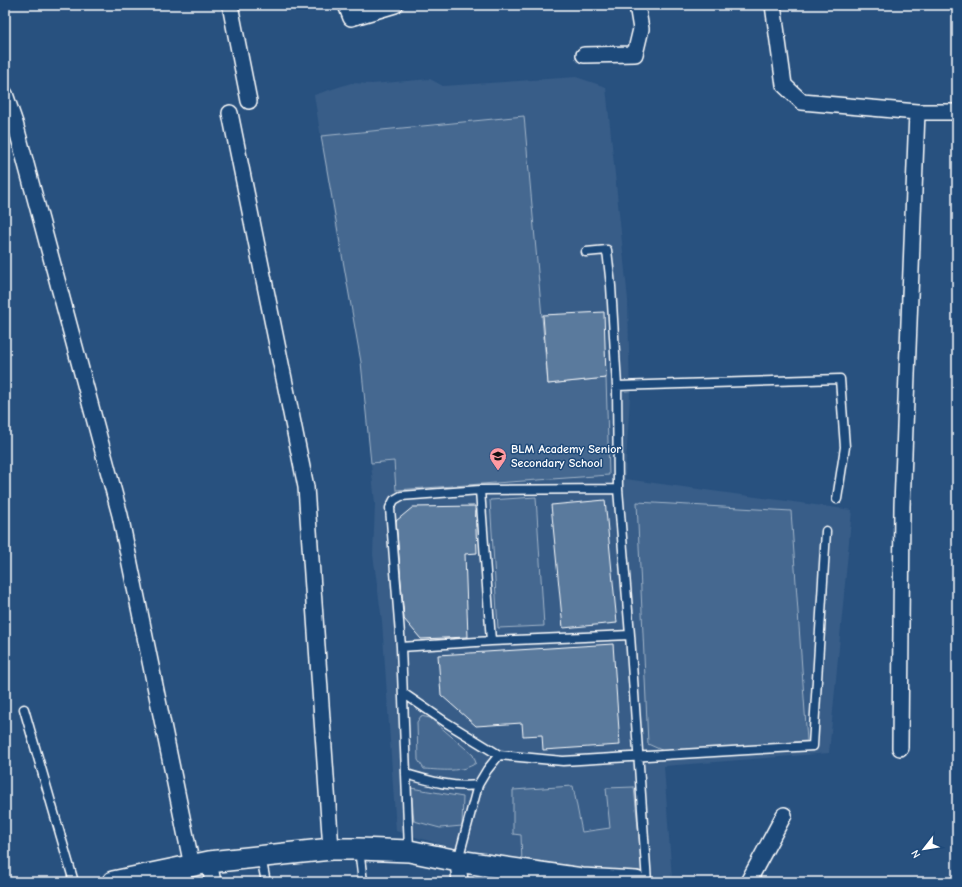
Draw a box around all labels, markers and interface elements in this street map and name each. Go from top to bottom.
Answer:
place label: BLM Academy Senior Secondary School [511,442,621,470]
school or university icon: BLM Academy Senior Secondary School [488,446,508,471]
north arrow [904,829,944,869]
text: N [908,847,923,860]

